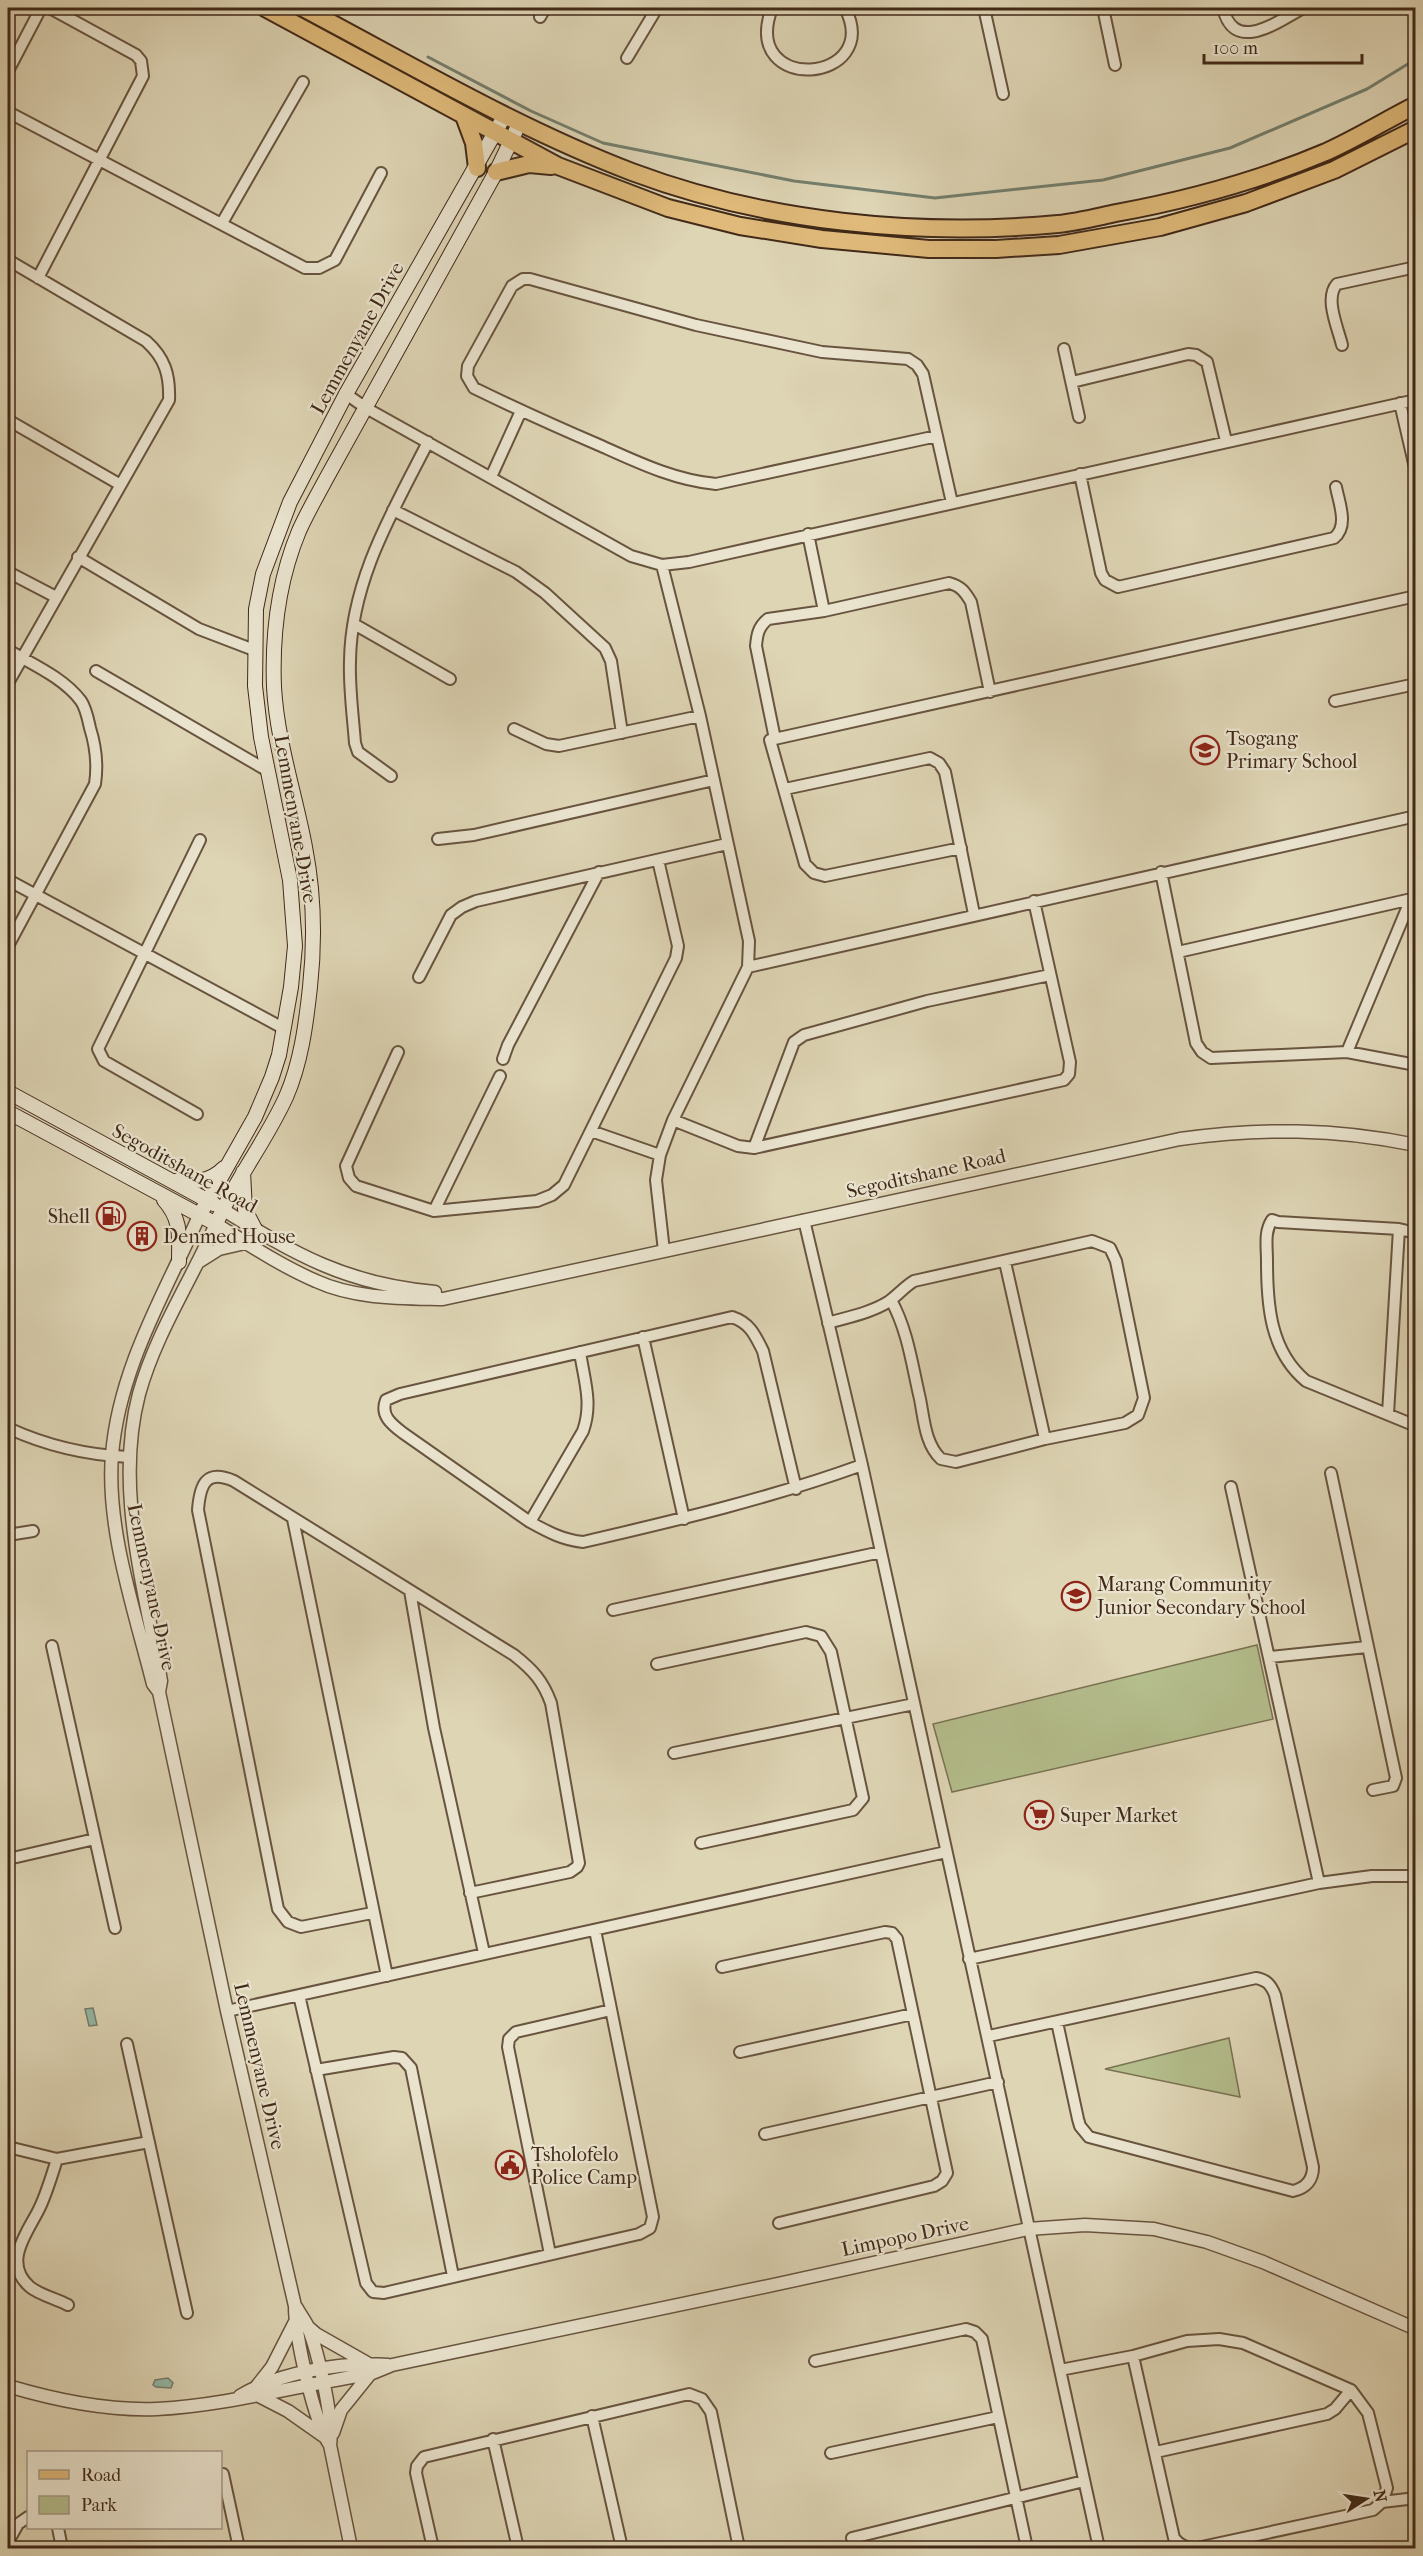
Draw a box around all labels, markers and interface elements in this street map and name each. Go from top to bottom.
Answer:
scale bar [1204,27,1362,65]
text: 100 m [1213,38,1258,59]
street label: Lemmenyane Drive [306,258,409,418]
place label: Tsogang Primary School [1226,727,1358,773]
street label: Lemmenyane Drive [269,733,322,905]
school or university icon: Tsogang Primary School [1189,734,1221,766]
street label: Segoditshane Road [108,1119,262,1218]
street label: Segoditshane Road [844,1144,1009,1203]
fuel station icon: Shell [95,1200,127,1232]
place label: Shell [48,1205,90,1228]
building icon: Denmed House [126,1220,158,1252]
place label: Denmed House [163,1225,296,1248]
street label: Lemmenyane Drive [123,1501,180,1673]
place label: Marang Community Junior Secondary School [1095,1573,1306,1619]
school or university icon: Marang Community Junior Secondary School [1060,1580,1092,1612]
supermarket icon: Super Market [1023,1799,1055,1831]
place label: Super Market [1060,1804,1178,1827]
street label: Lemmenyane Drive [229,1981,290,2152]
place label: Tsholofelo Police Camp [531,2143,637,2189]
public building icon: Tsholofelo Police Camp [494,2149,526,2181]
street label: Limpopo Drive [839,2212,971,2261]
legend [27,2451,222,2529]
text: Road [81,2465,121,2486]
north arrow [1336,2469,1396,2529]
text: N [1370,2488,1391,2505]
text: Park [81,2495,118,2516]

